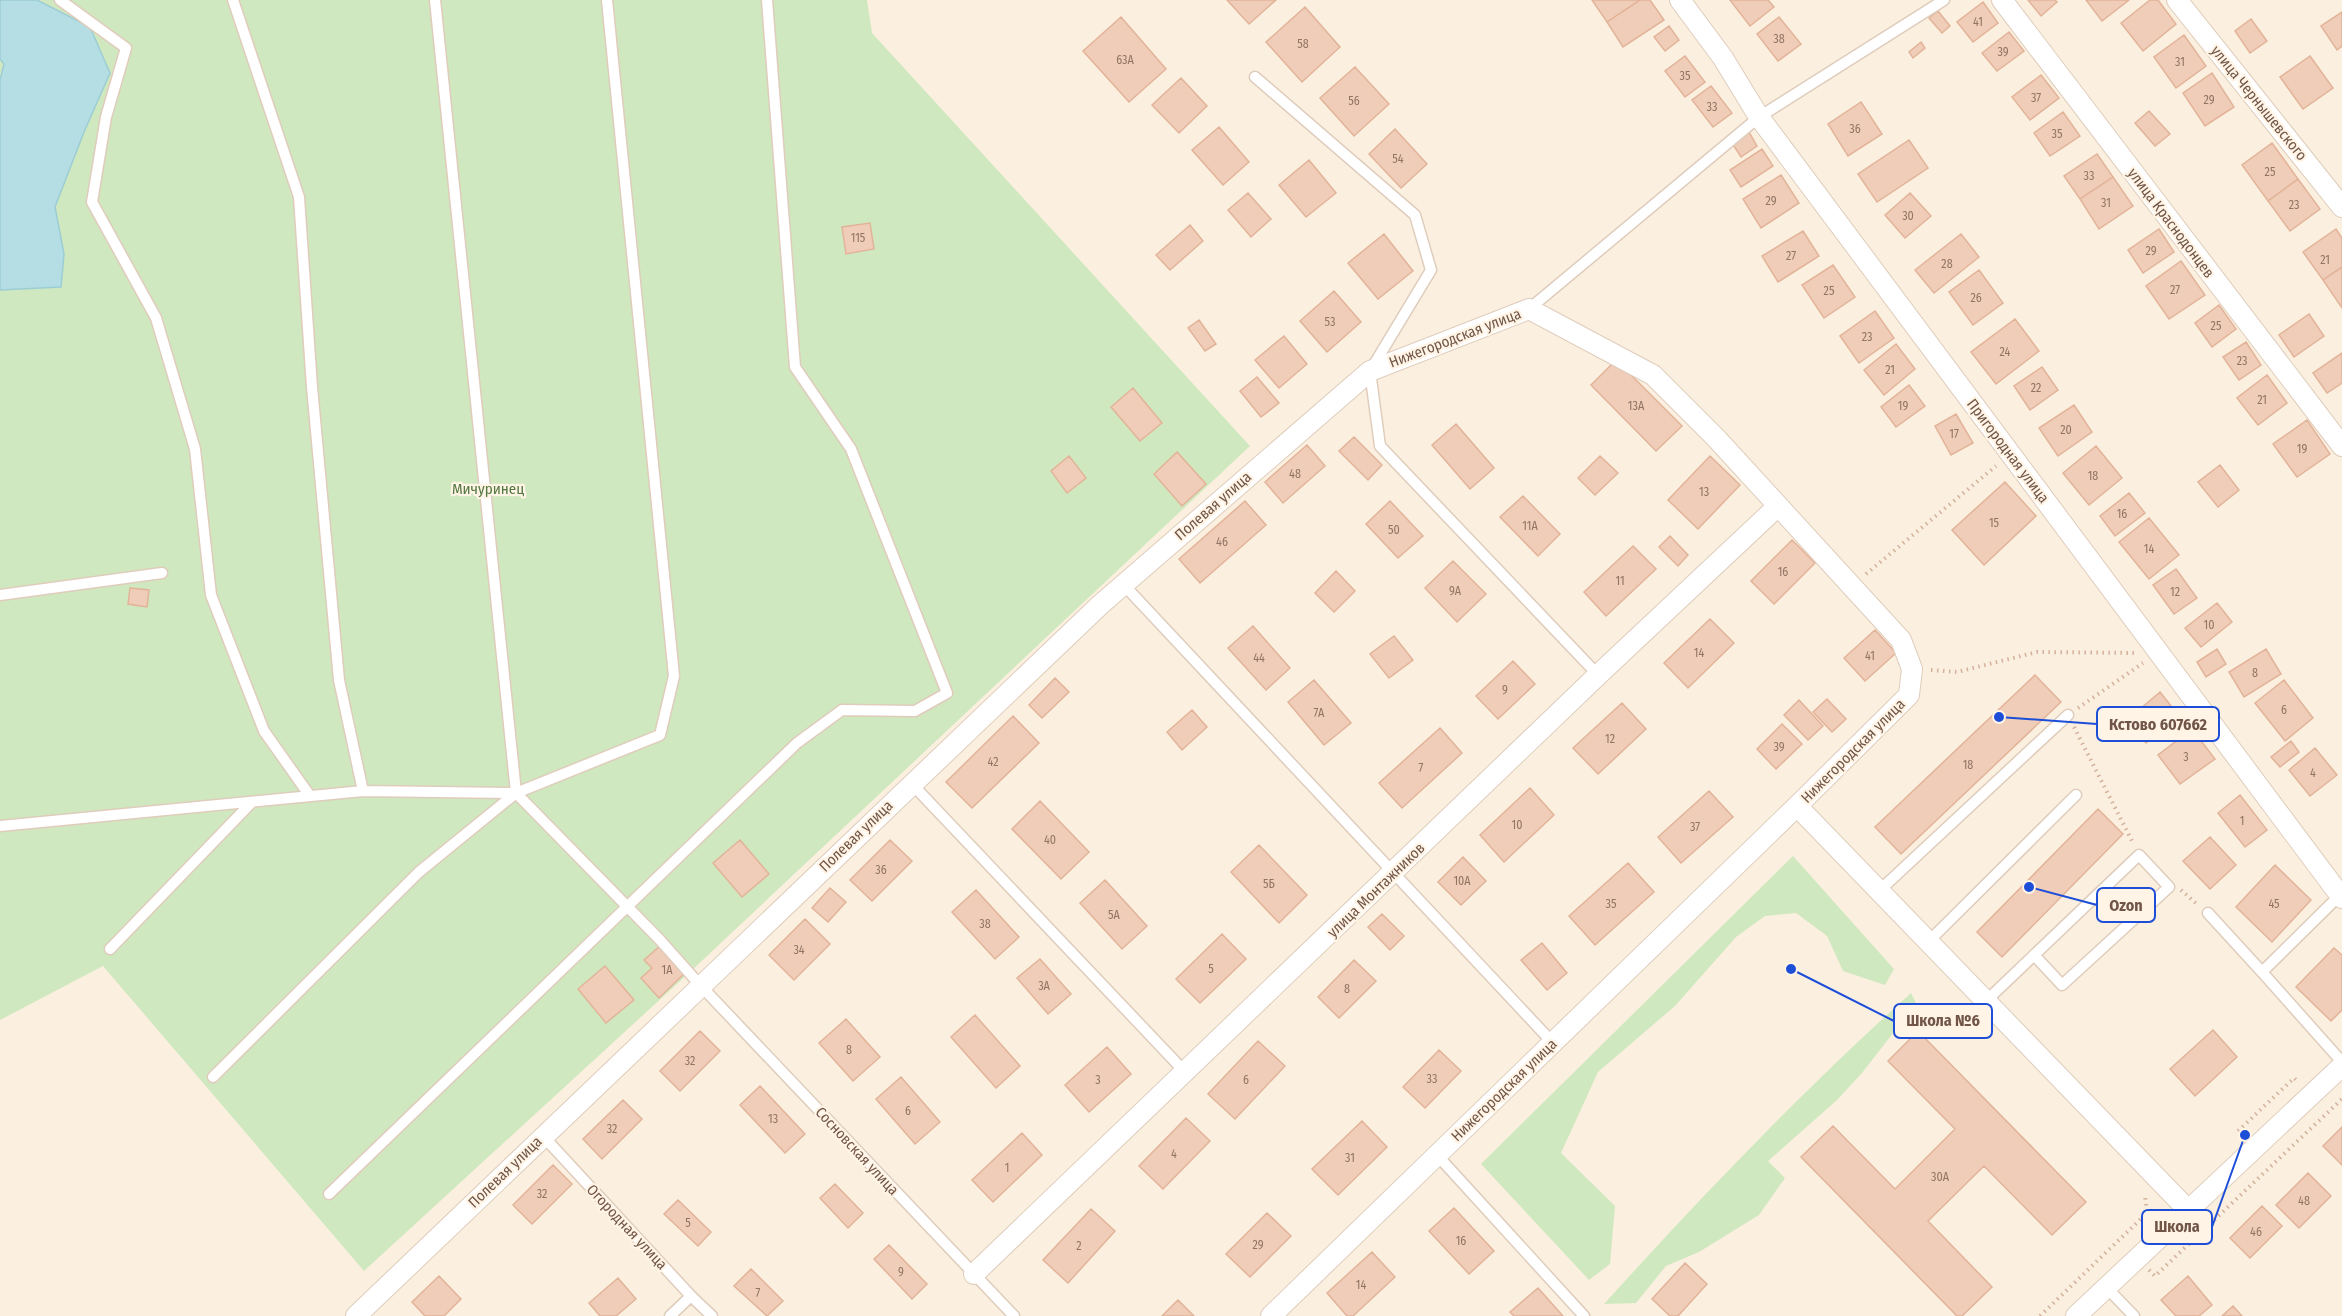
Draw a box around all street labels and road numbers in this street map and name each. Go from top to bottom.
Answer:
street label: улица Чернышевского [2207,42,2311,164]
street label: улица Краснодонцев [2124,165,2218,281]
street label: Нижегородская улица [1387,305,1523,371]
street label: Пригородная улица [1963,395,2053,507]
street label: Полевая улица [1171,468,1255,544]
street label: Нижегородская улица [1797,695,1909,807]
street label: Полевая улица [816,796,896,876]
street label: улица Монтажников [1324,839,1428,941]
street label: Нижегородская улица [1447,1035,1561,1145]
street label: Сосновская улица [812,1103,902,1199]
street label: Полевая улица [465,1132,545,1212]
street label: Огородная улица [583,1181,671,1273]

